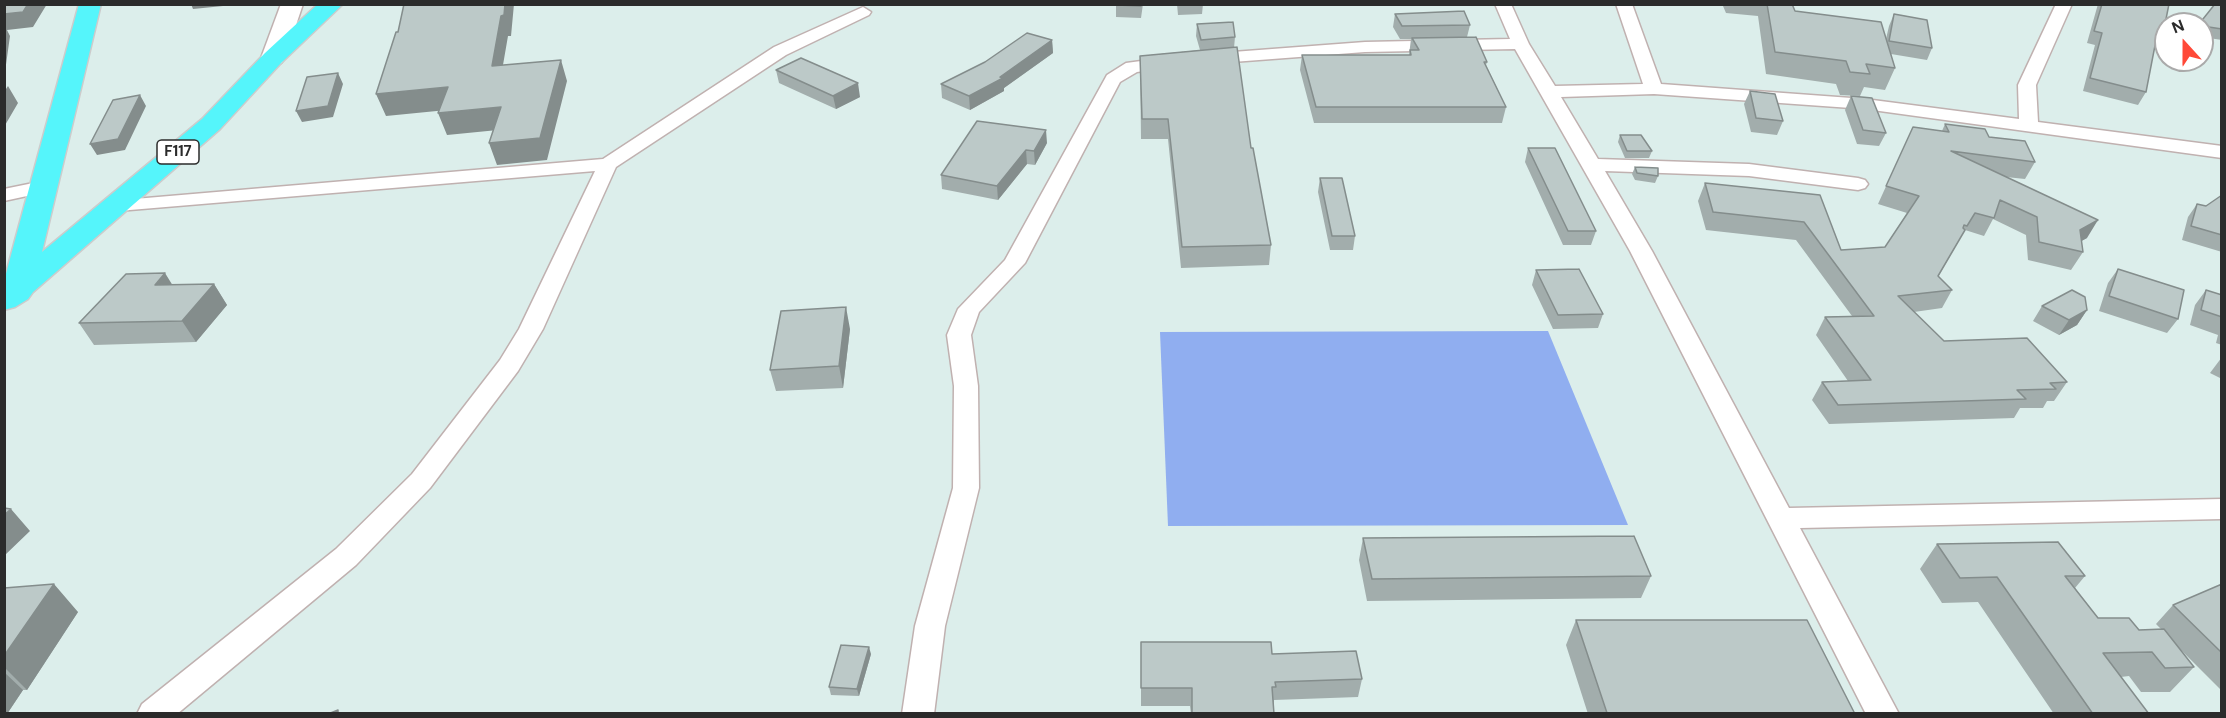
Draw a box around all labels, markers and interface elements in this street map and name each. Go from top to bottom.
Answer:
north arrow [2154,12,2214,72]
text: N [2169,15,2187,38]
road number: F117 [157,140,199,164]

